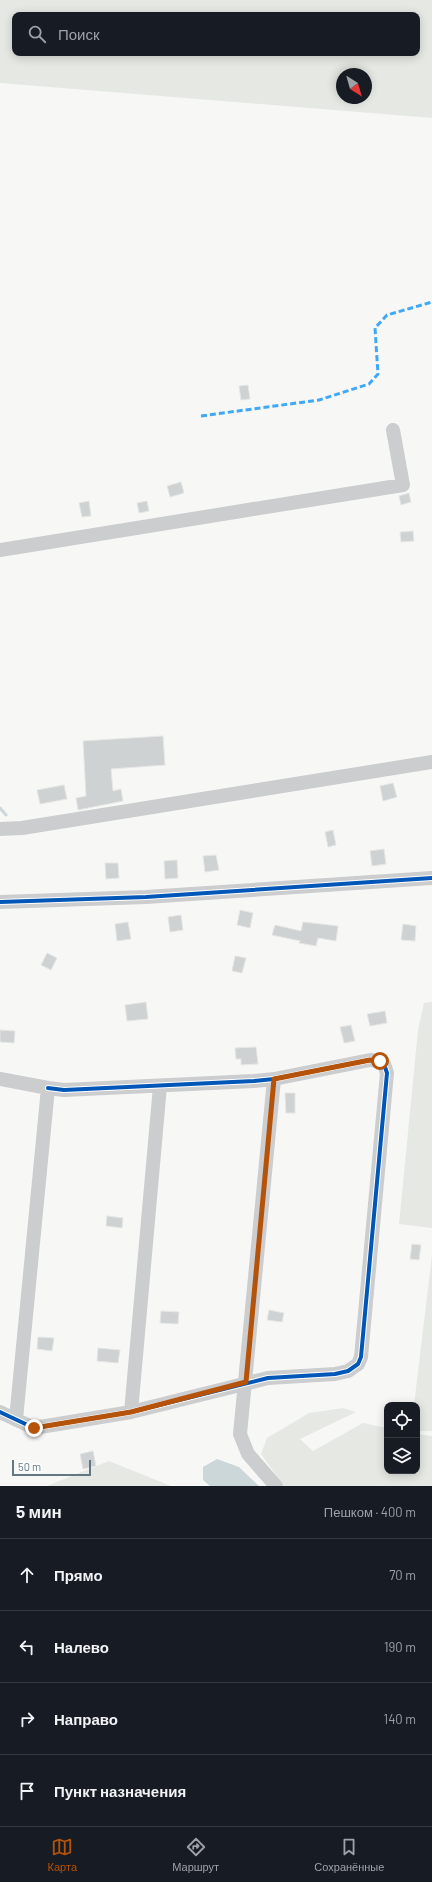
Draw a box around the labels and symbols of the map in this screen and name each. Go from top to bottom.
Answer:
north arrow [336,68,372,104]
route start [371,1052,389,1070]
route end [25,1419,43,1437]
scale bar [12,1458,91,1477]

